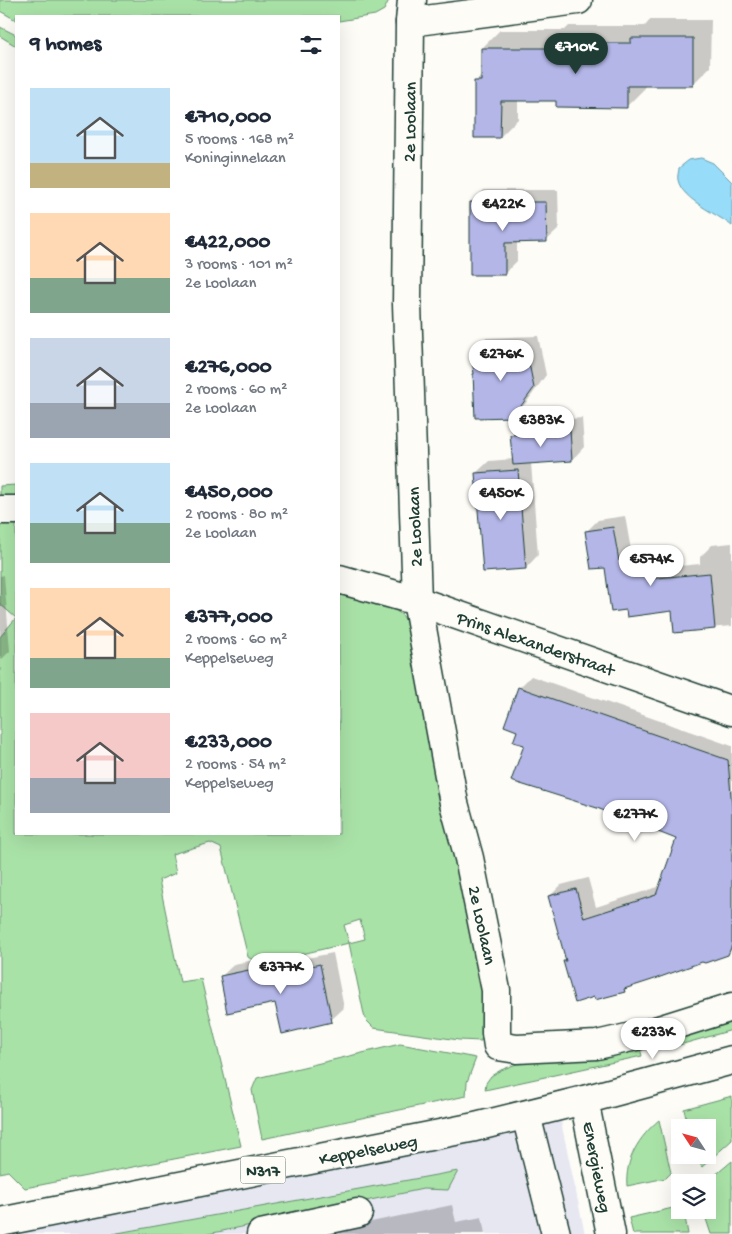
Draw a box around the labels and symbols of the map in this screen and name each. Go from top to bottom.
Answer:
pin: €710K [541,32,611,75]
street label: 2e Loolaan [400,81,423,162]
pin: €422K [468,190,538,232]
pin: €276K [466,340,536,382]
pin: €383K [506,406,576,448]
pin: €450K [466,478,536,521]
street label: 2e Loolaan [405,486,428,567]
pin: €574K [616,544,686,587]
street label: Prins Alexanderstraat [453,608,618,683]
pin: €277K [600,800,670,842]
street label: 2e Loolaan [462,884,499,967]
pin: €377K [246,952,316,995]
pin: €233K [618,1018,688,1060]
north arrow [671,1119,716,1164]
street label: Energieweg [576,1120,615,1215]
street label: Keppelseweg [318,1132,419,1171]
road number: N317 [240,1156,286,1184]

